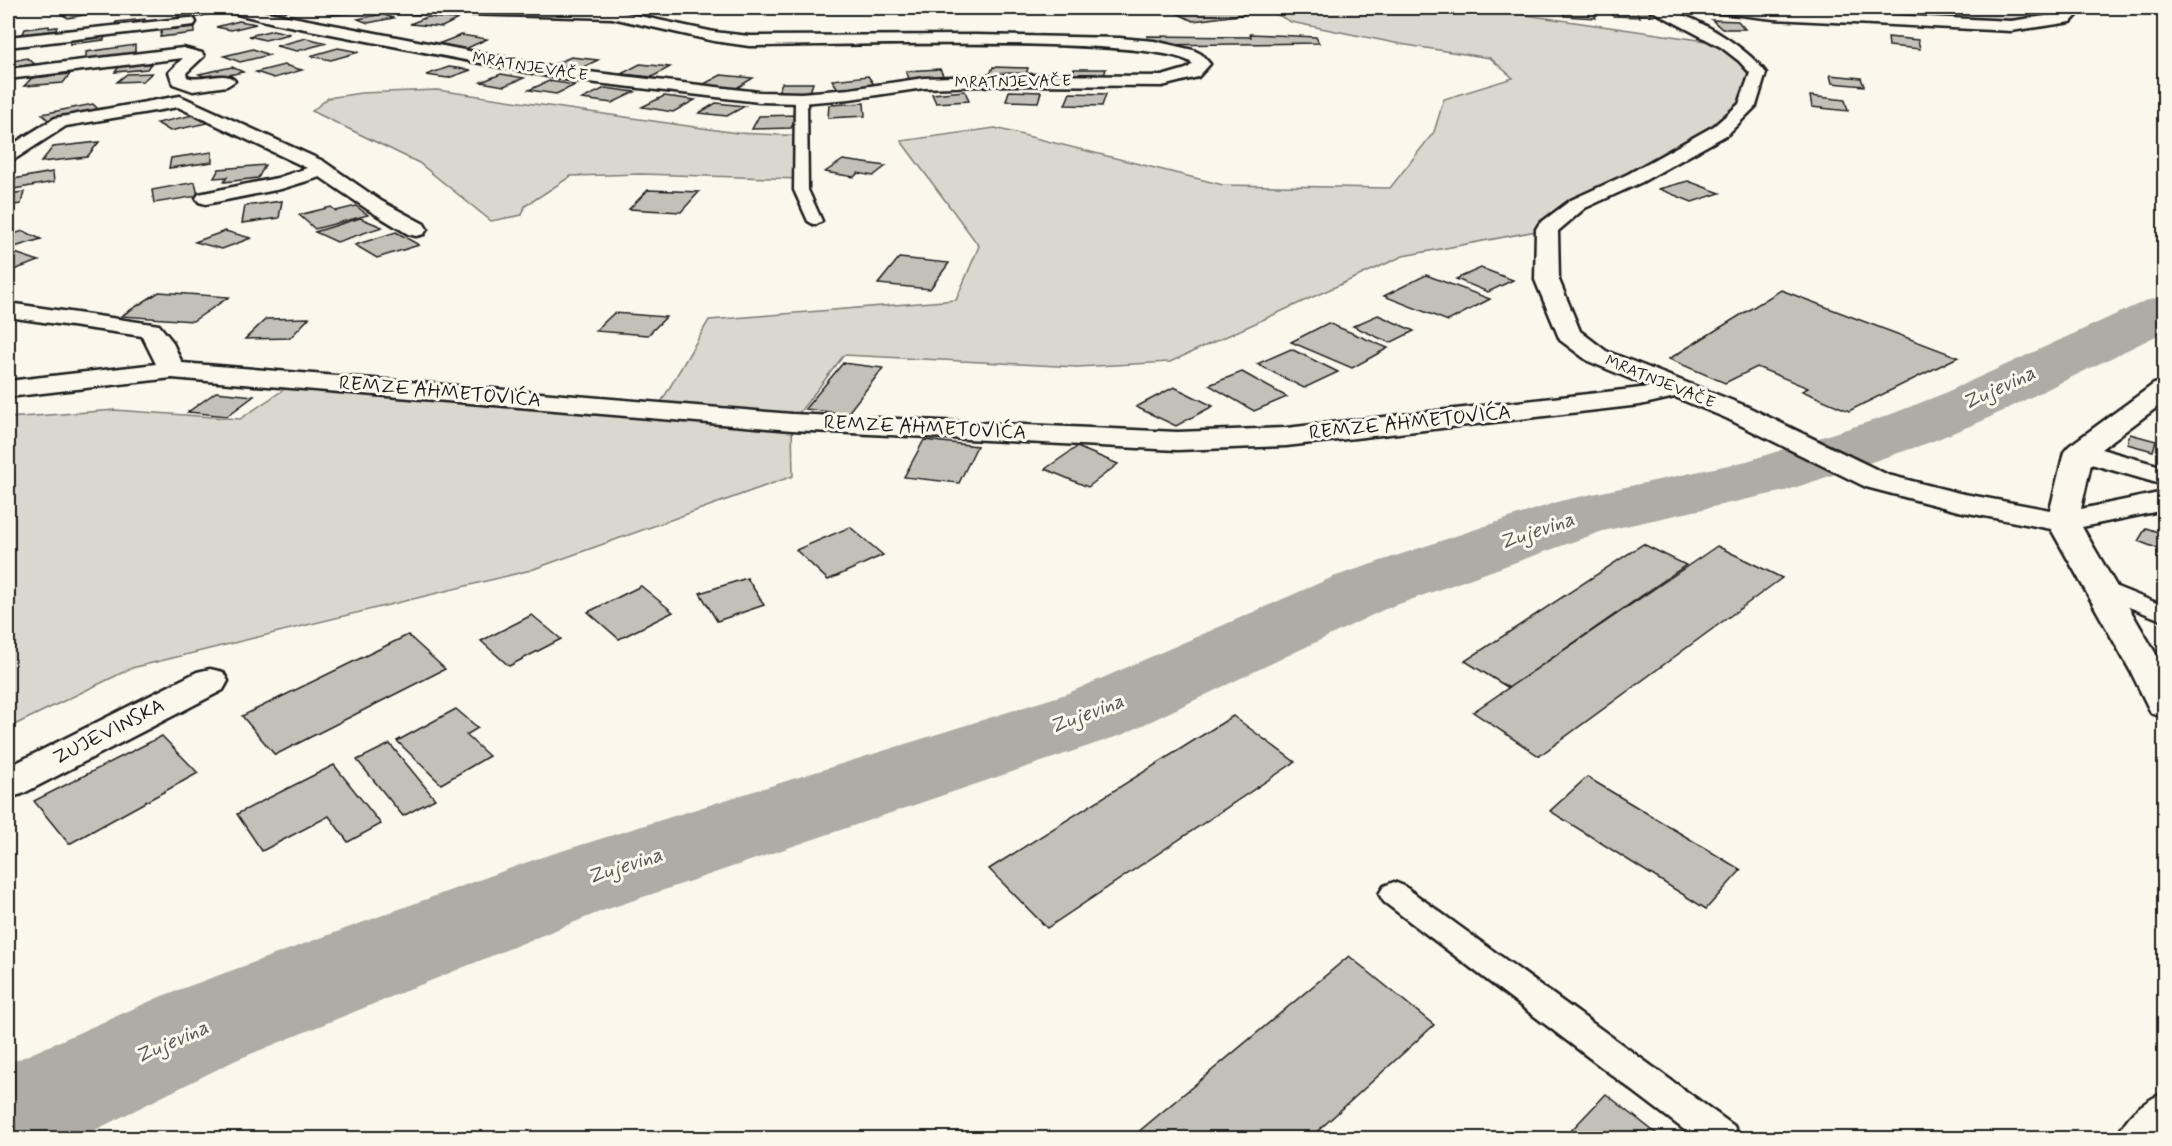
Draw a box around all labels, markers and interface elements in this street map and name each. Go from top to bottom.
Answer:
street label: MRATNJEVAČE [471,48,589,86]
street label: MRATNJEVAČE [955,70,1071,94]
street label: MRATNJEVAČE [1602,350,1718,414]
water label: Zujevina [1958,359,2040,417]
street label: REMZE AHMETOVIĆA [338,369,542,414]
street label: REMZE AHMETOVIĆA [1308,398,1512,447]
street label: REMZE AHMETOVIĆA [823,408,1027,447]
water label: Zujevina [1496,505,1578,557]
water label: Zujevina [1046,687,1128,741]
street label: ZUJEVINSKA [49,692,169,772]
water label: Zujevina [584,841,666,891]
water label: Zujevina [131,1013,213,1071]

